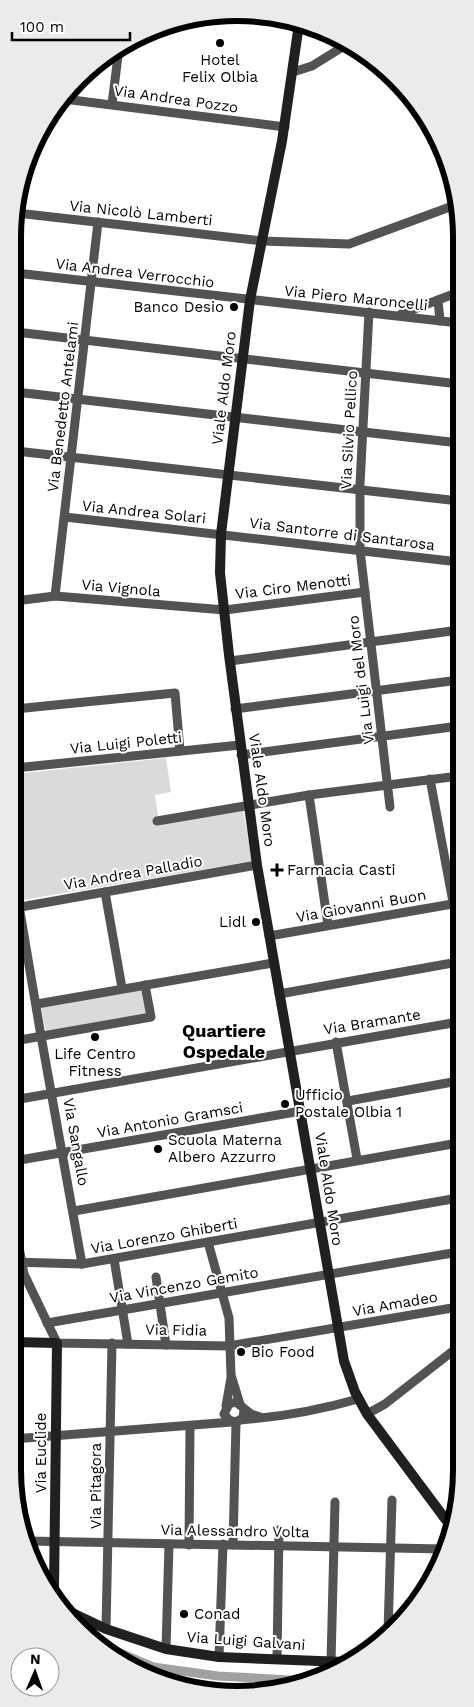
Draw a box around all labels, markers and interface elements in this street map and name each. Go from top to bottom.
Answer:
scale bar [12,10,130,42]
text: 100 m [20,18,64,36]
marker: Hotel Felix Olbia [214,37,226,49]
place label: Hotel Felix Olbia [182,51,259,86]
street label: Via Andrea Pozzo [113,81,239,117]
street label: Via Nicolò Lamberti [69,197,213,229]
street label: Via Andrea Verrocchio [54,254,216,292]
street label: Via Piero Maroncelli [283,282,429,314]
place label: Banco Desio [134,298,224,316]
marker: Banco Desio [228,301,240,313]
street label: Via Benedetto Antelami [44,321,82,493]
street label: Viale Aldo Moro [208,330,240,446]
street label: Via Silvio Pellico [337,370,361,490]
street label: Via Andrea Solari [81,497,207,527]
street label: Via Santorre di Santarosa [248,514,436,554]
street label: Via Ciro Menotti [234,571,352,603]
street label: Via Vignola [81,576,162,600]
street label: Via Luigi del Moro [344,614,378,746]
street label: Via Luigi Poletti [69,728,183,758]
street label: Viale Aldo Moro [245,732,279,848]
street label: Via Andrea Palladio [62,852,204,894]
place label: Farmacia Casti [287,861,395,879]
marker: Farmacia Casti [271,864,283,876]
street label: Via Giovanni Buon [294,886,428,926]
place label: Lidl [219,913,246,931]
marker: Lidl [250,916,262,928]
street label: Via Bramante [322,1005,422,1039]
district label: Quartiere Ospedale [182,1020,266,1062]
marker: Life Centro Fitness [89,1031,101,1043]
place label: Life Centro Fitness [54,1045,136,1080]
place label: Ufficio Postale Olbia 1 [295,1086,402,1121]
street label: Via Sangallo [59,1097,93,1187]
street label: Via Antonio Gramsci [96,1098,244,1142]
marker: Ufficio Postale Olbia 1 [279,1098,291,1110]
place label: Scuola Materna Albero Azzurro [168,1131,282,1166]
street label: Viale Aldo Moro [311,1131,347,1247]
marker: Scuola Materna Albero Azzurro [152,1143,164,1155]
street label: Via Lorenzo Ghiberti [89,1214,239,1258]
street label: Via Vincenzo Gemito [108,1263,260,1307]
street label: Via Amadeo [351,1288,439,1320]
street label: Via Fidia [145,1320,208,1340]
place label: Bio Food [251,1343,315,1361]
marker: Bio Food [235,1346,247,1358]
street label: Via Euclide [32,1413,50,1493]
street label: Via Pitagora [87,1442,105,1529]
street label: Via Alessandro Volta [160,1521,310,1541]
place label: Conad [194,1605,240,1623]
marker: Conad [178,1608,190,1620]
street label: Via Luigi Galvani [186,1628,306,1654]
north arrow [10,1647,60,1697]
text: N [30,1651,41,1667]

